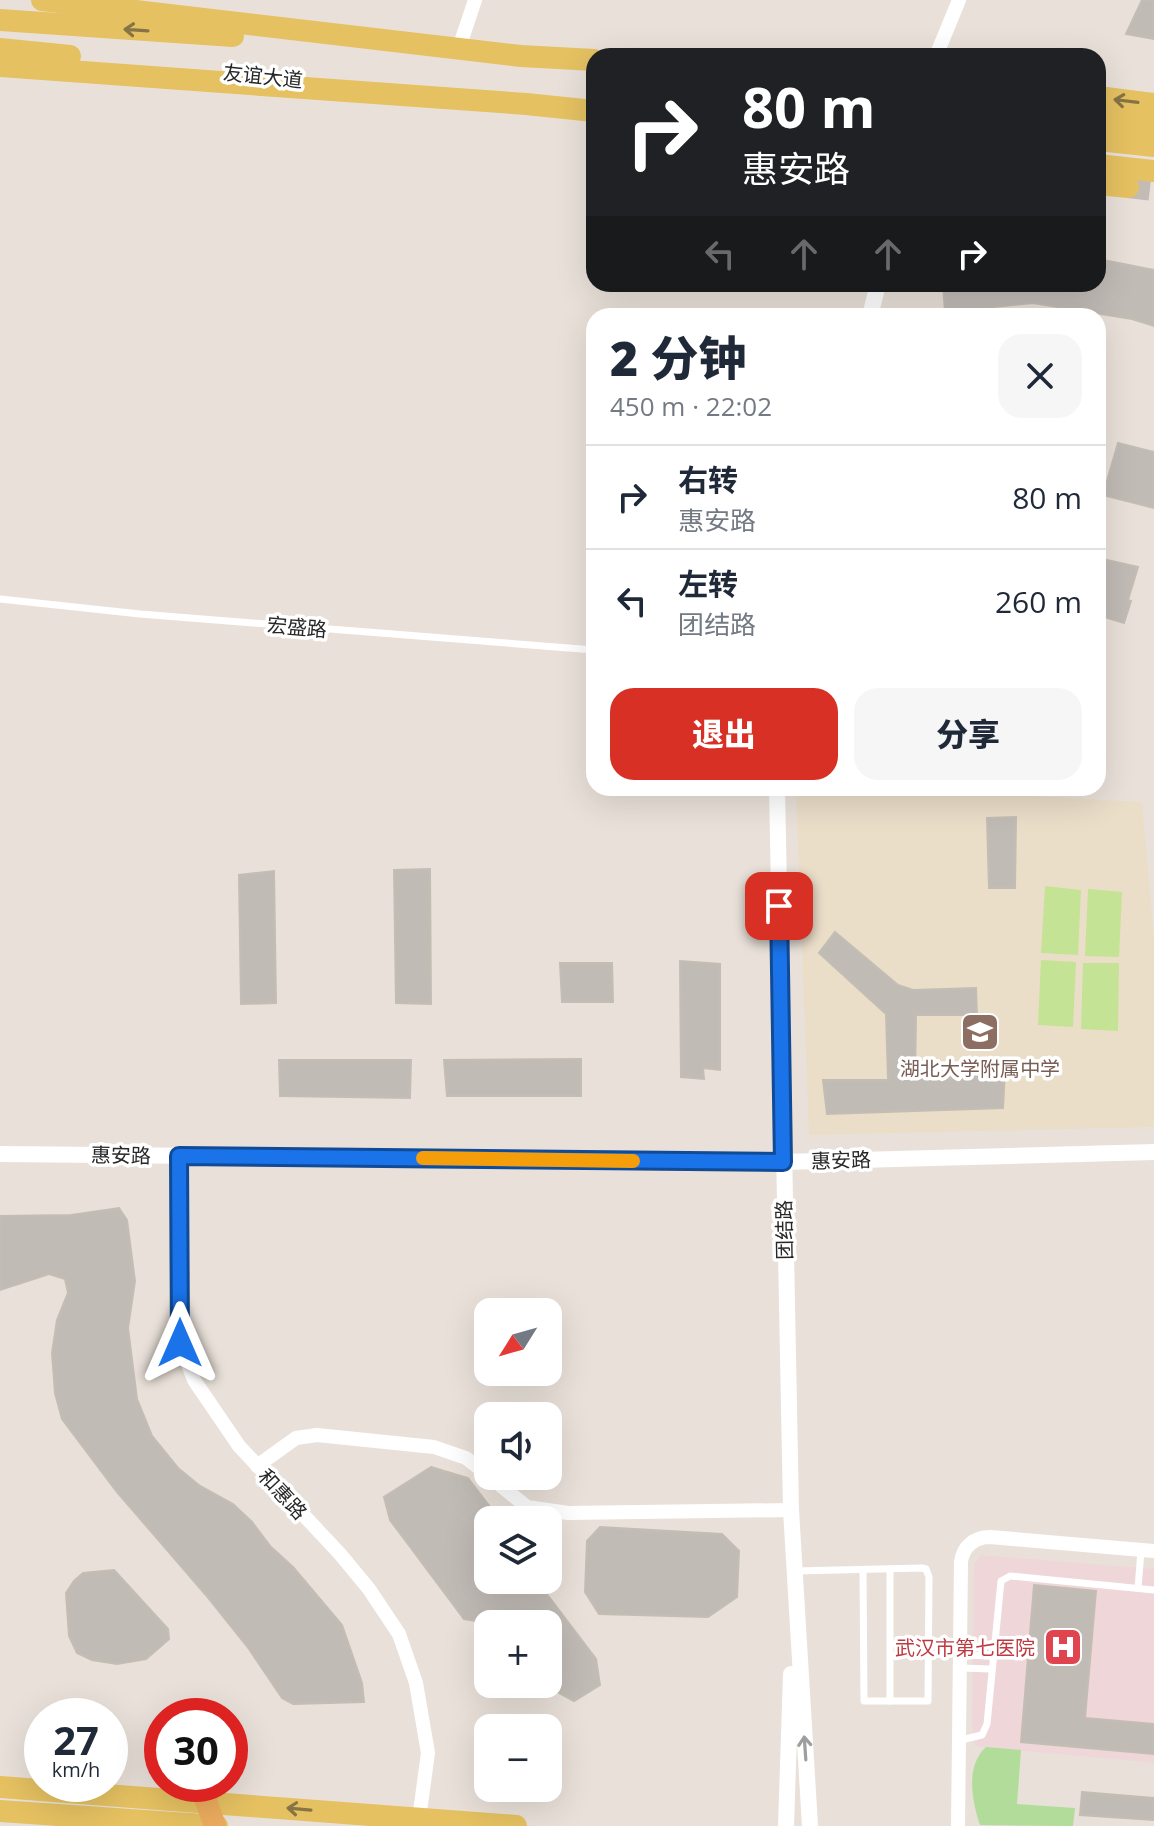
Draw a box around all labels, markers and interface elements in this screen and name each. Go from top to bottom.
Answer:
one-way arrow [123,22,150,37]
street label: 友谊大道 [222,58,304,94]
text: 80 m [742,68,876,144]
icon: right [610,80,714,184]
one-way arrow [1113,93,1140,108]
text: 惠安路 [742,144,850,193]
icon: left [698,232,742,276]
icon: ahead [782,232,826,276]
icon: ahead [866,232,910,276]
icon: right [950,232,994,276]
text: 2 分钟 [610,325,747,390]
button: close [998,334,1082,418]
text: 450 m · 22:02 [610,388,772,424]
text: 右转 [678,459,738,500]
icon: right [610,475,654,519]
text: 80 m [1012,477,1082,518]
text: 惠安路 [678,502,756,538]
text: 左转 [678,563,738,604]
icon: left [610,579,654,623]
text: 260 m [995,581,1082,622]
text: 团结路 [678,606,756,642]
street label: 宏盛路 [266,611,328,643]
button: 退出 [610,688,838,780]
button: 分享 [854,688,1082,780]
pin [745,872,813,940]
icon: arrive [757,884,801,928]
school or university icon: 湖北大学附属中学 [959,1011,1001,1053]
place label: 湖北大学附属中学 [900,1055,1060,1082]
street label: 惠安路 [91,1141,151,1169]
street label: 惠安路 [811,1145,871,1175]
street label: 团结路 [770,1200,798,1260]
north arrow [474,1298,562,1386]
map controls [474,1298,562,1802]
position arrow [138,1301,222,1385]
button: sound [474,1402,562,1490]
street label: 和惠路 [253,1463,313,1525]
button: layers [474,1506,562,1594]
button: + [474,1610,562,1698]
hospital icon: 武汉市第七医院 [1042,1626,1084,1668]
place label: 武汉市第七医院 [895,1634,1035,1661]
speed limit sign: 30 [144,1698,248,1802]
text: 27 [53,1712,99,1767]
button: − [474,1714,562,1802]
one-way arrow [797,1735,812,1762]
text: km/h [52,1756,100,1783]
one-way arrow [286,1801,313,1816]

